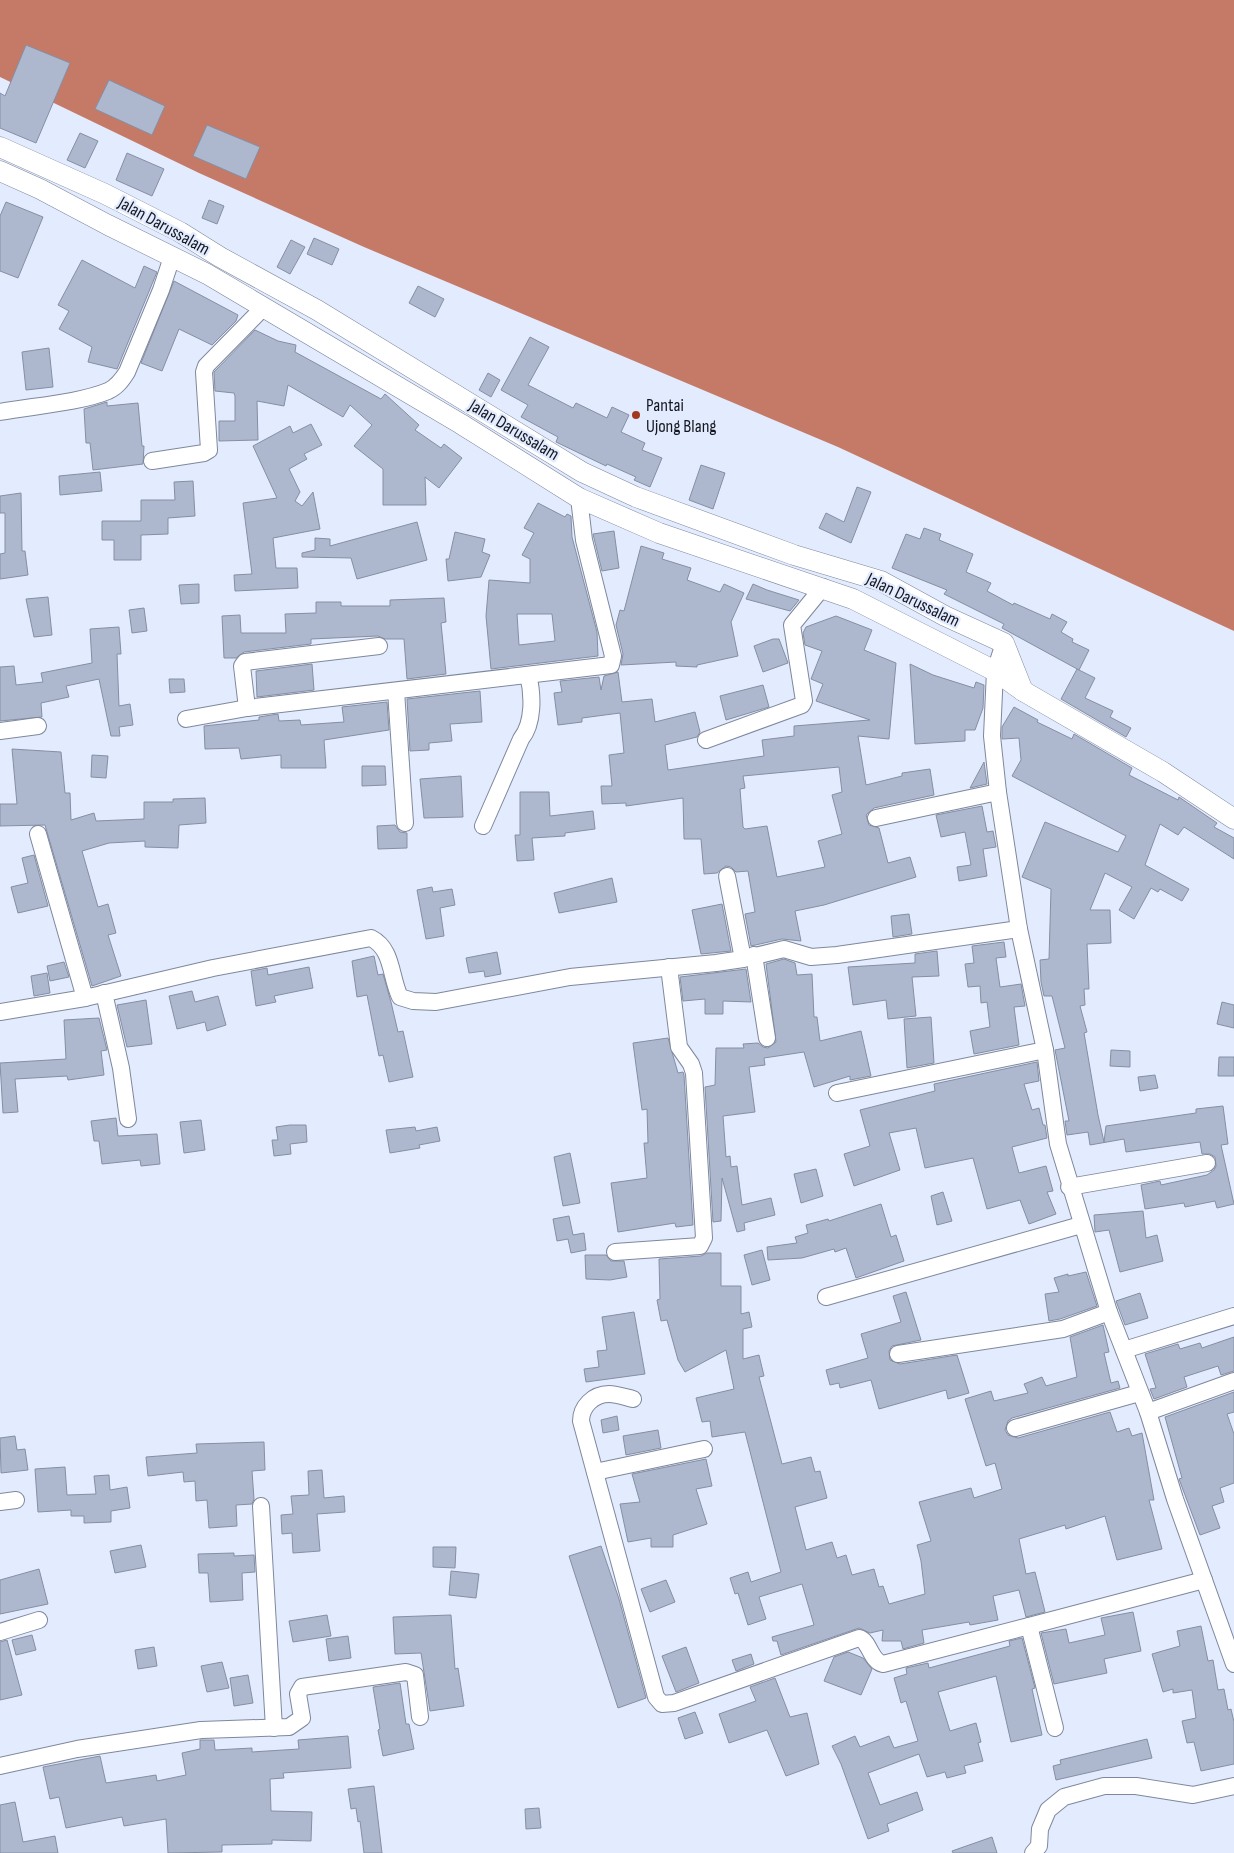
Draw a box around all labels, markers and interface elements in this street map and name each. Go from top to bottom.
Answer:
street label: Jalan Darussalam [114,192,213,260]
street label: Jalan Darussalam [464,394,563,465]
place label: Pantai Ujong Blang [646,395,717,437]
marker: Pantai Ujong Blang [630,409,642,421]
street label: Jalan Darussalam [862,568,963,632]

